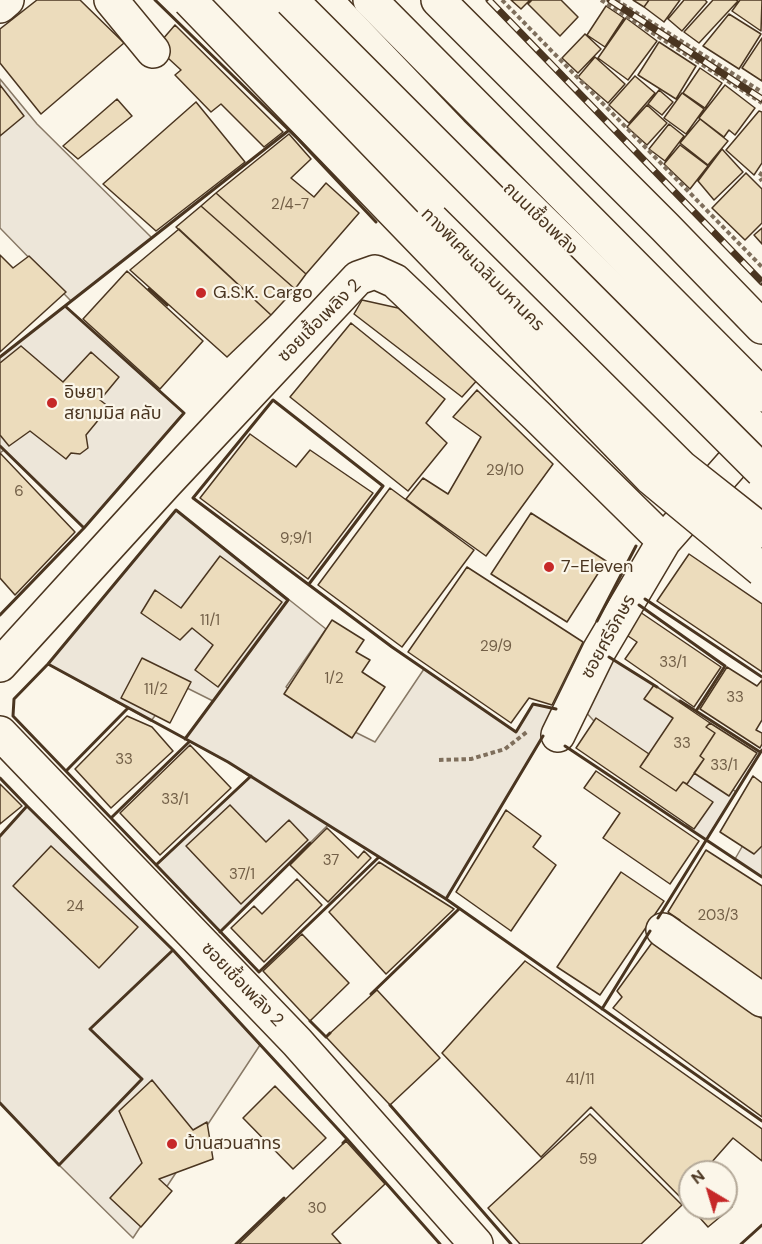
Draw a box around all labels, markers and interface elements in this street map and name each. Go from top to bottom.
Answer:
street label: ถนนเชื้อเพลิง [498,178,582,260]
house number: 2/4-7 [271,196,309,214]
street label: ทางพิเศษเฉลิมมหานคร [416,204,548,336]
street label: ซอยเชื้อเพลิง 2 [274,275,366,367]
place label: G.S.K. Cargo [213,282,313,304]
marker: G.S.K. Cargo [194,286,208,300]
place label: อิษยา สยามมิส คลับ [64,382,162,424]
marker: อิษยา สยามมิส คลับ [45,396,59,410]
house number: 29/10 [486,462,524,480]
house number: 6 [14,483,24,501]
house number: 9;9/1 [280,530,312,548]
place label: 7-Eleven [561,556,633,578]
marker: 7-Eleven [542,560,556,574]
street label: ซอยศรีอักษร [577,591,641,683]
house number: 11/1 [200,612,220,630]
house number: 29/9 [480,638,512,656]
house number: 33/1 [659,654,687,672]
house number: 1/2 [324,670,344,688]
house number: 11/2 [144,681,168,699]
house number: 33 [726,689,744,707]
house number: 33 [673,735,691,753]
house number: 33 [115,751,133,769]
house number: 33/1 [710,757,738,775]
house number: 33/1 [161,791,189,809]
house number: 37 [323,852,339,870]
house number: 37/1 [229,866,255,884]
house number: 24 [66,898,84,916]
house number: 203/3 [697,907,739,925]
street label: ซอยเชื้อเพลิง 2 [196,938,288,1032]
house number: 41/11 [565,1071,595,1089]
place label: บ้านสวนสาทร [184,1133,281,1155]
marker: บ้านสวนสาทร [165,1137,179,1151]
house number: 59 [579,1151,597,1169]
north arrow [678,1160,738,1220]
text: N [687,1165,709,1189]
house number: 30 [307,1200,327,1218]

